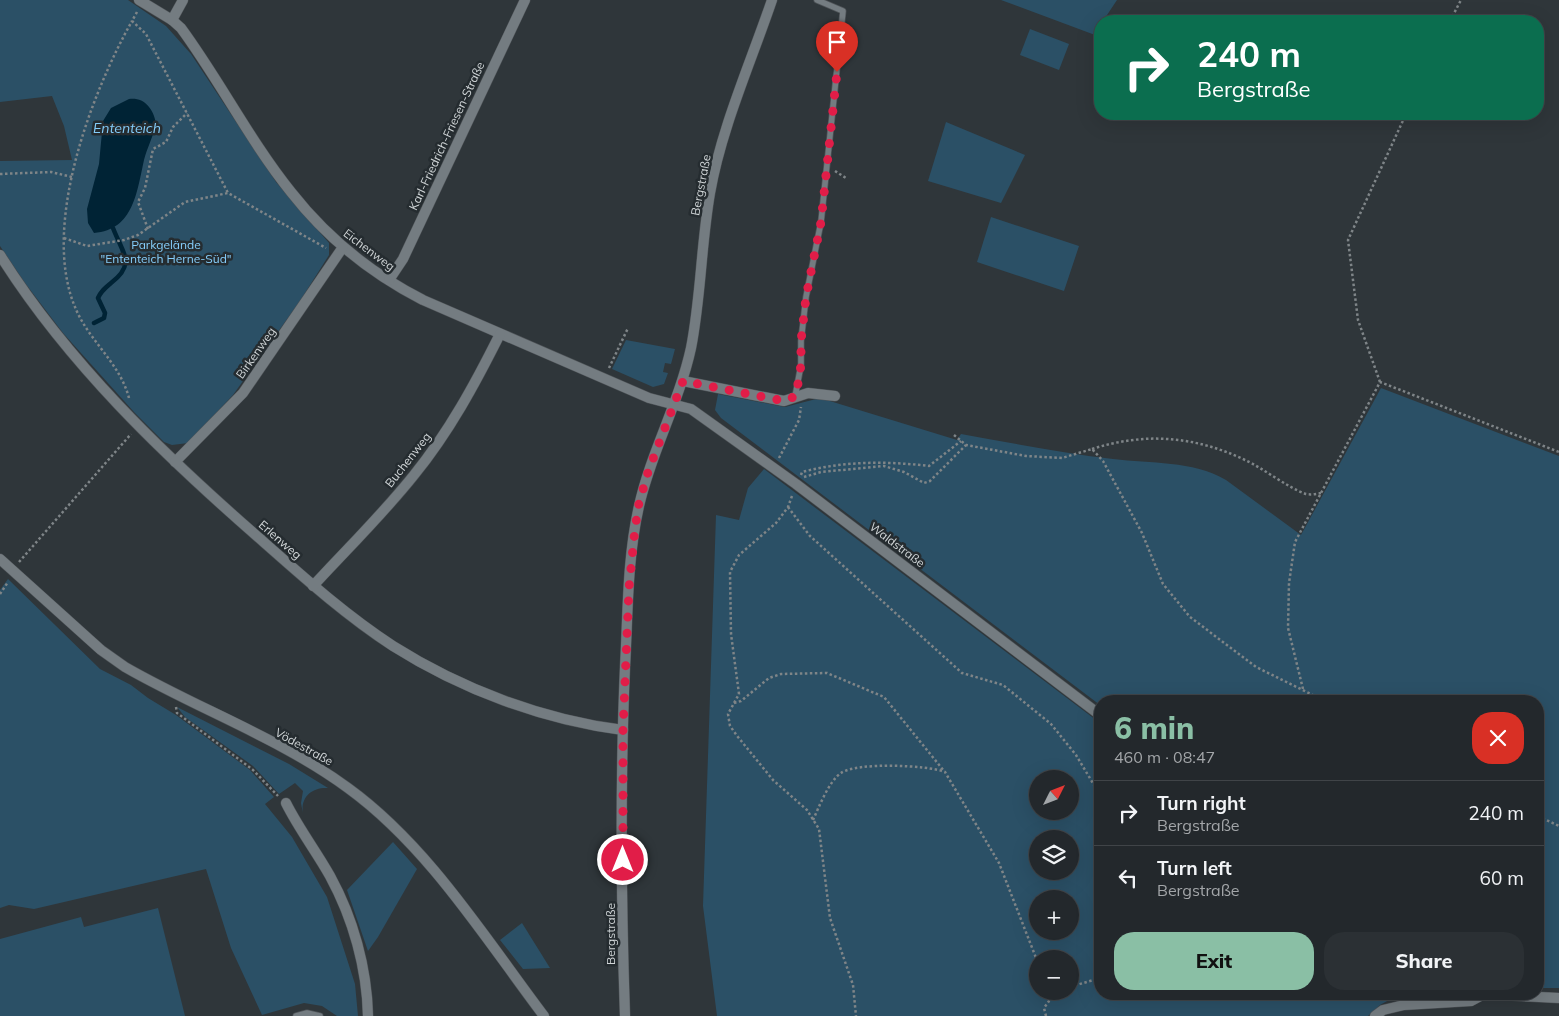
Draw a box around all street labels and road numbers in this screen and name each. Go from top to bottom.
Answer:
street label: Karl-Friedrich-Friesen-Straße [405,59,488,212]
street label: Bergstraße [687,153,714,217]
street label: Eichenweg [341,225,398,274]
street label: Birkenweg [233,324,279,381]
street label: Buchenweg [381,429,434,490]
street label: Erlenweg [256,517,305,562]
street label: Waldstraße [867,519,928,570]
street label: Vödestraße [273,724,336,769]
street label: Bergstraße [603,903,618,965]

